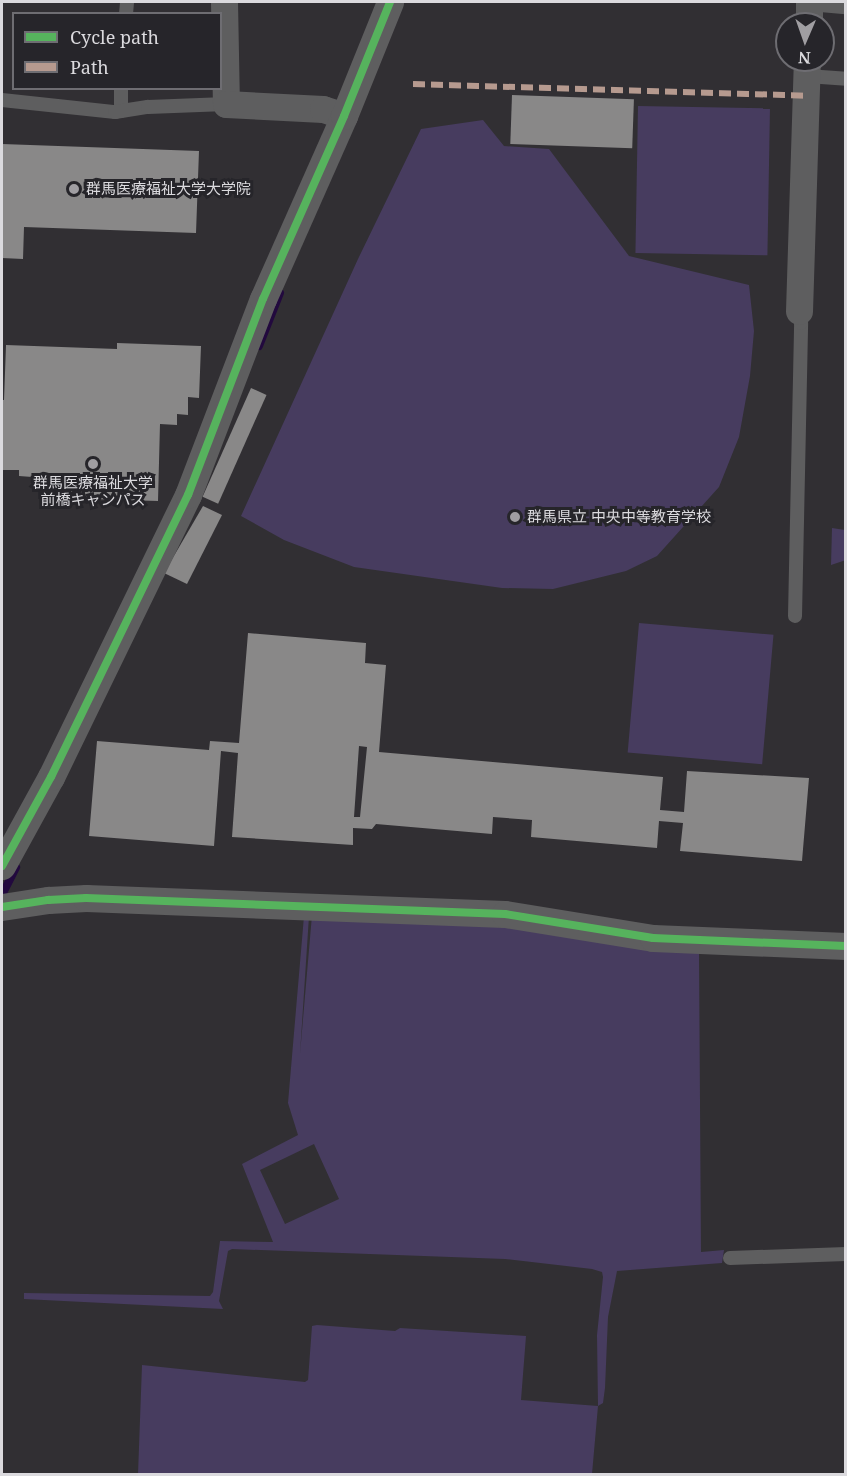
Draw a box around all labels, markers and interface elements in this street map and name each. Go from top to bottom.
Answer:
legend [12,12,222,90]
north arrow [775,12,835,72]
text: Cycle path [70,25,159,49]
text: N [798,47,811,69]
text: Path [70,55,109,79]
place label: 群馬医療福祉大学大学院 [86,180,251,198]
marker: 群馬医療福祉大学大学院 [67,182,81,196]
marker: 群馬医療福祉大学 前橋キャンパス [86,457,100,471]
place label: 群馬医療福祉大学 前橋キャンパス [33,473,153,508]
place label: 群馬県立 中央中等教育学校 [527,508,711,526]
marker: 群馬県立 中央中等教育学校 [508,510,522,524]

